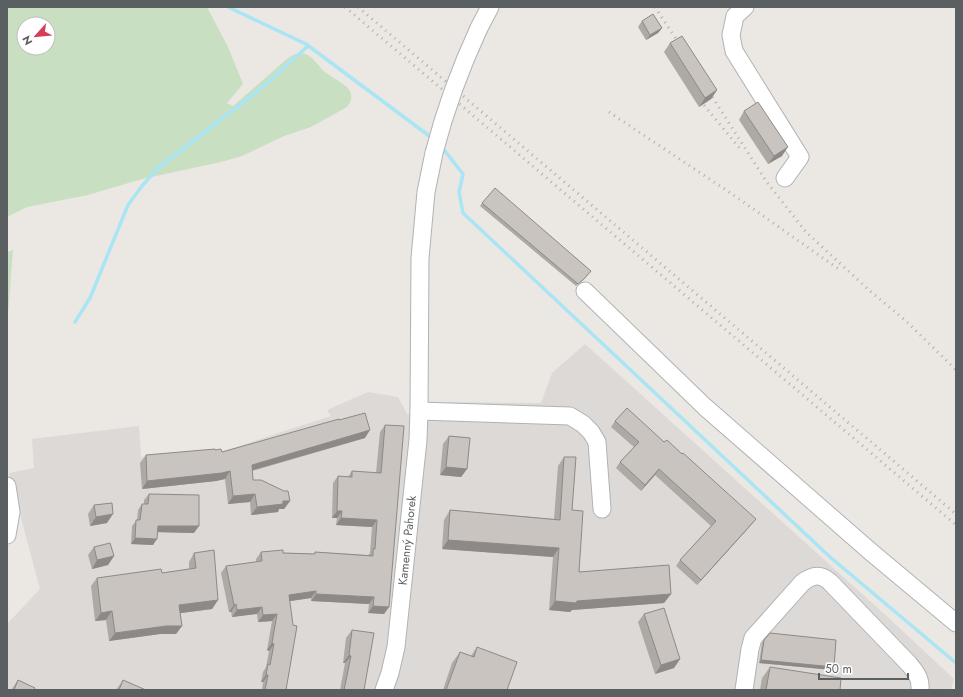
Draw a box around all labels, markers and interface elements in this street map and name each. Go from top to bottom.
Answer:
north arrow [16,16,56,56]
text: N [18,33,36,48]
street label: Kamenný Pahorek [394,494,421,586]
scale bar [819,655,908,681]
text: 50 m [825,660,852,678]

